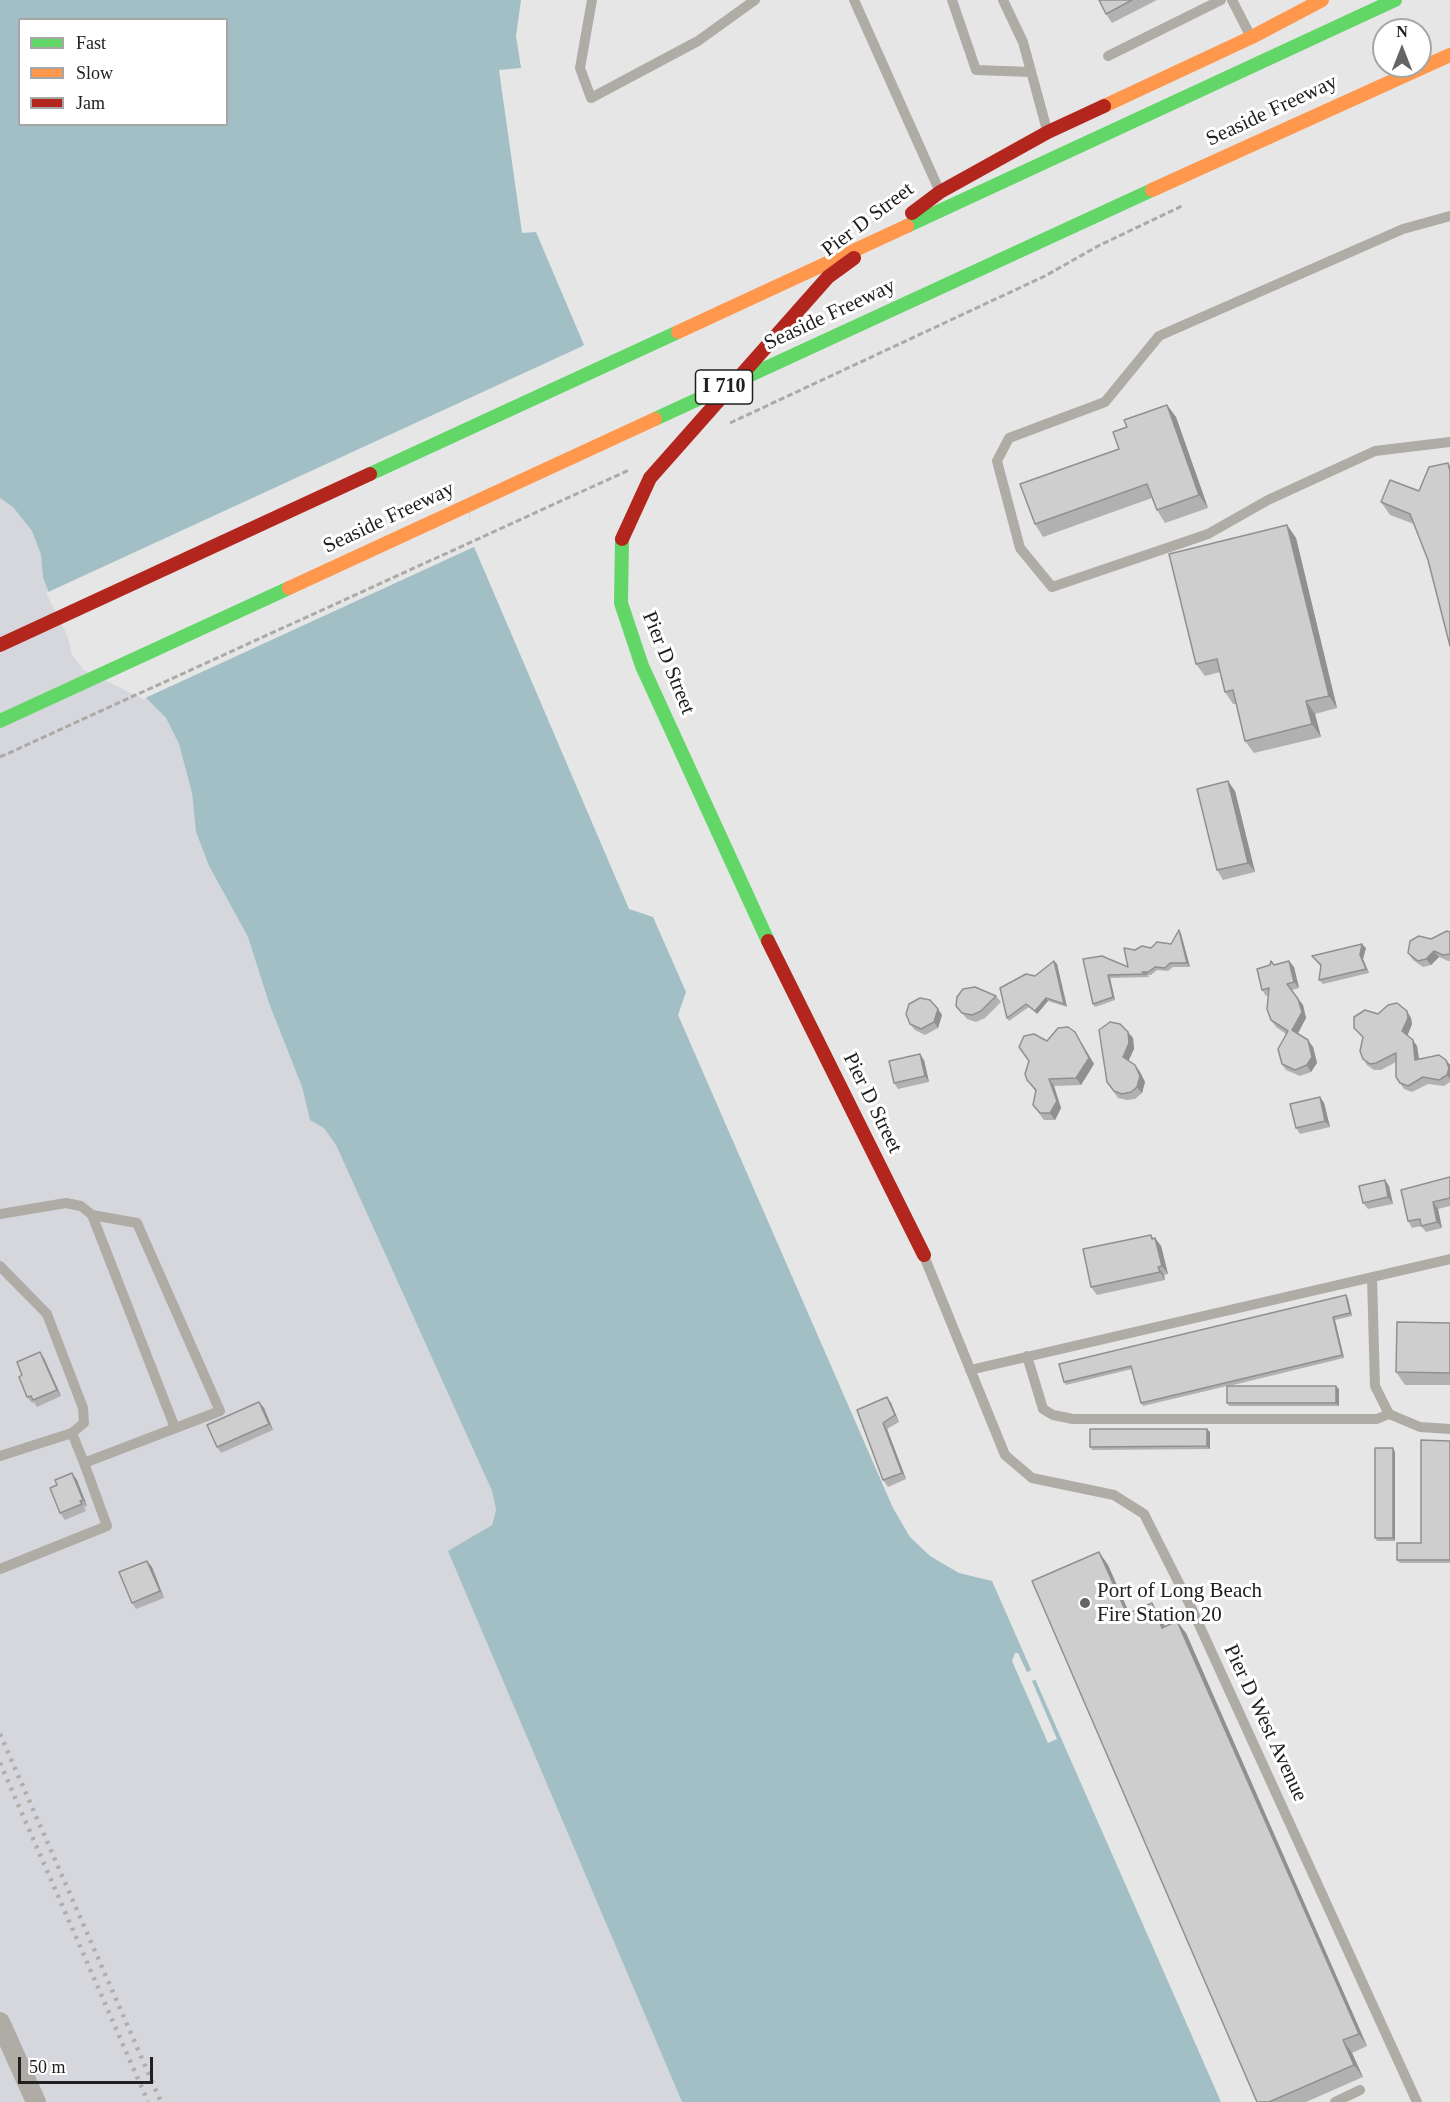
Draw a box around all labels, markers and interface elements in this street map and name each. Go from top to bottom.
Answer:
legend [18,18,228,126]
north arrow [1372,18,1432,78]
text: N [1396,23,1408,40]
text: Fast [76,33,106,53]
text: Slow [76,63,113,83]
street label: Seaside Freeway [1202,70,1342,152]
text: Jam [76,93,105,113]
street label: Pier D Street [817,177,919,263]
street label: Seaside Freeway [760,274,900,356]
road number: I 710 [696,370,752,404]
street label: Seaside Freeway [319,477,459,559]
street label: Pier D Street [636,608,700,718]
street label: Pier D Street [837,1049,907,1157]
place label: Port of Long Beach Fire Station 20 [1097,1578,1262,1628]
marker: Port of Long Beach Fire Station 20 [1078,1596,1092,1610]
street label: Pier D West Avenue [1218,1641,1312,1805]
scale bar [21,2045,156,2083]
text: 50 m [29,2057,66,2077]

